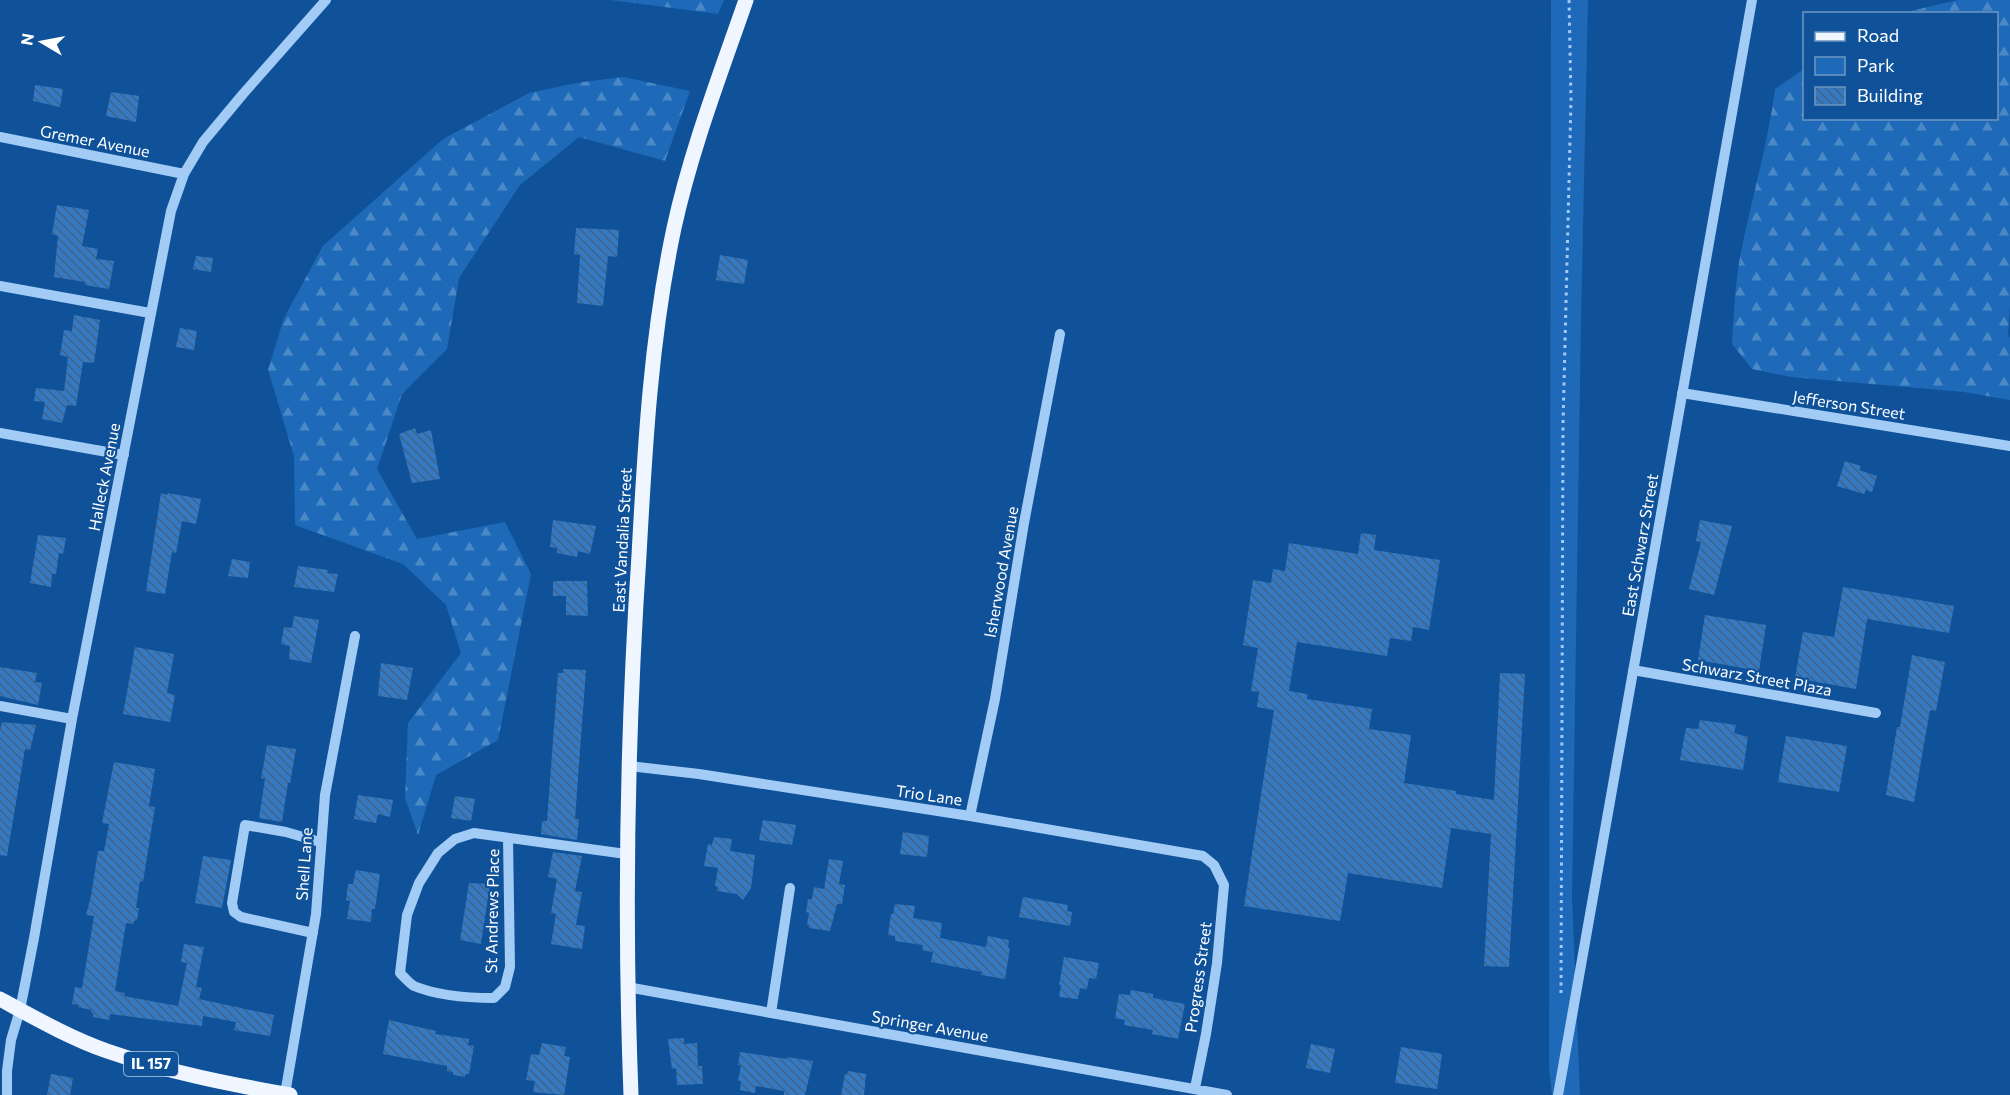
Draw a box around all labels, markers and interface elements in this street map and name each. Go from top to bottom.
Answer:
north arrow [12,12,72,72]
legend [1803,12,1998,120]
text: Road [1857,24,1899,46]
text: N [16,32,37,47]
text: Park [1857,54,1895,76]
text: Building [1857,84,1923,106]
street label: Gremer Avenue [39,121,152,160]
street label: Jefferson Street [1791,386,1907,423]
street label: Halleck Avenue [84,421,123,533]
street label: East Vandalia Street [608,467,635,613]
street label: East Schwarz Street [1618,472,1661,618]
street label: Isherwood Avenue [980,505,1021,639]
street label: Schwarz Street Plaza [1681,654,1833,699]
street label: Trio Lane [894,780,964,809]
street label: Shell Lane [291,827,316,901]
street label: St Andrews Place [481,849,502,973]
street label: Progress Street [1180,920,1215,1034]
street label: Springer Avenue [870,1006,990,1045]
road number: IL 157 [124,1052,178,1076]

